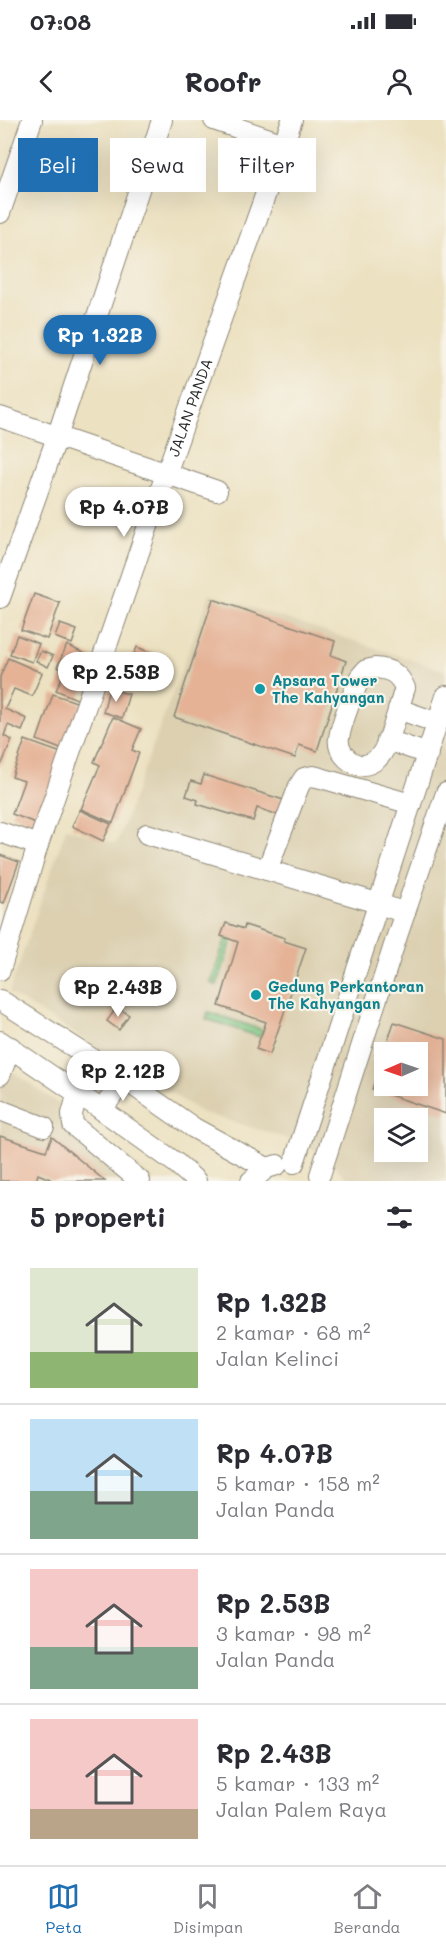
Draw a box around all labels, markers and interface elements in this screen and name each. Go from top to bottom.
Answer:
text: 07:08 [30,7,91,36]
text: Roofr [184,64,262,99]
icon: back [30,65,63,98]
icon: person [383,65,416,98]
chip: Beli [18,138,98,192]
chip: Sewa [110,138,206,192]
chip: Filter [218,138,316,192]
pin: Rp 1.32B [38,315,162,366]
text: Rp 1.32B [57,321,143,347]
street label: JALAN PANDA [163,355,216,459]
pin: Rp 4.07B [62,487,186,538]
text: Rp 4.07B [79,493,169,519]
pin: Rp 2.53B [54,652,178,703]
text: Rp 2.53B [72,658,160,684]
place label: Apsara Tower The Kahyangan [272,670,384,707]
marker: Apsara Tower The Kahyangan [253,682,267,696]
pin: Rp 2.43B [56,967,180,1018]
text: Rp 2.43B [73,973,163,999]
place label: Gedung Perkantoran The Kahyangan [268,976,424,1013]
marker: Gedung Perkantoran The Kahyangan [249,988,263,1002]
north arrow [374,1042,428,1096]
map controls [374,1042,428,1162]
pin: Rp 2.12B [61,1051,185,1102]
text: Rp 2.12B [81,1057,165,1083]
button: layers [374,1108,428,1162]
text: 5 properti [30,1200,166,1234]
icon: filters [383,1201,416,1234]
text: Rp 1.32B [216,1285,327,1319]
icon: home [78,1292,150,1364]
text: 2 kamar · 68 m² [216,1319,371,1345]
text: Jalan Kelinci [216,1345,339,1371]
text: Rp 4.07B [216,1436,333,1470]
icon: home [78,1443,150,1515]
text: 5 kamar · 158 m² [216,1470,380,1496]
text: Jalan Panda [216,1496,335,1522]
text: Rp 2.53B [216,1586,331,1620]
icon: home [78,1593,150,1665]
text: 3 kamar · 98 m² [216,1620,371,1646]
text: Jalan Panda [216,1646,335,1672]
text: Rp 2.43B [216,1736,332,1770]
icon: home [78,1743,150,1815]
text: 5 kamar · 133 m² [216,1770,379,1796]
text: Jalan Palem Raya [216,1796,387,1822]
tab: Peta [45,1880,82,1937]
tab: Disimpan [173,1880,243,1937]
tab: Beranda [334,1880,401,1937]

